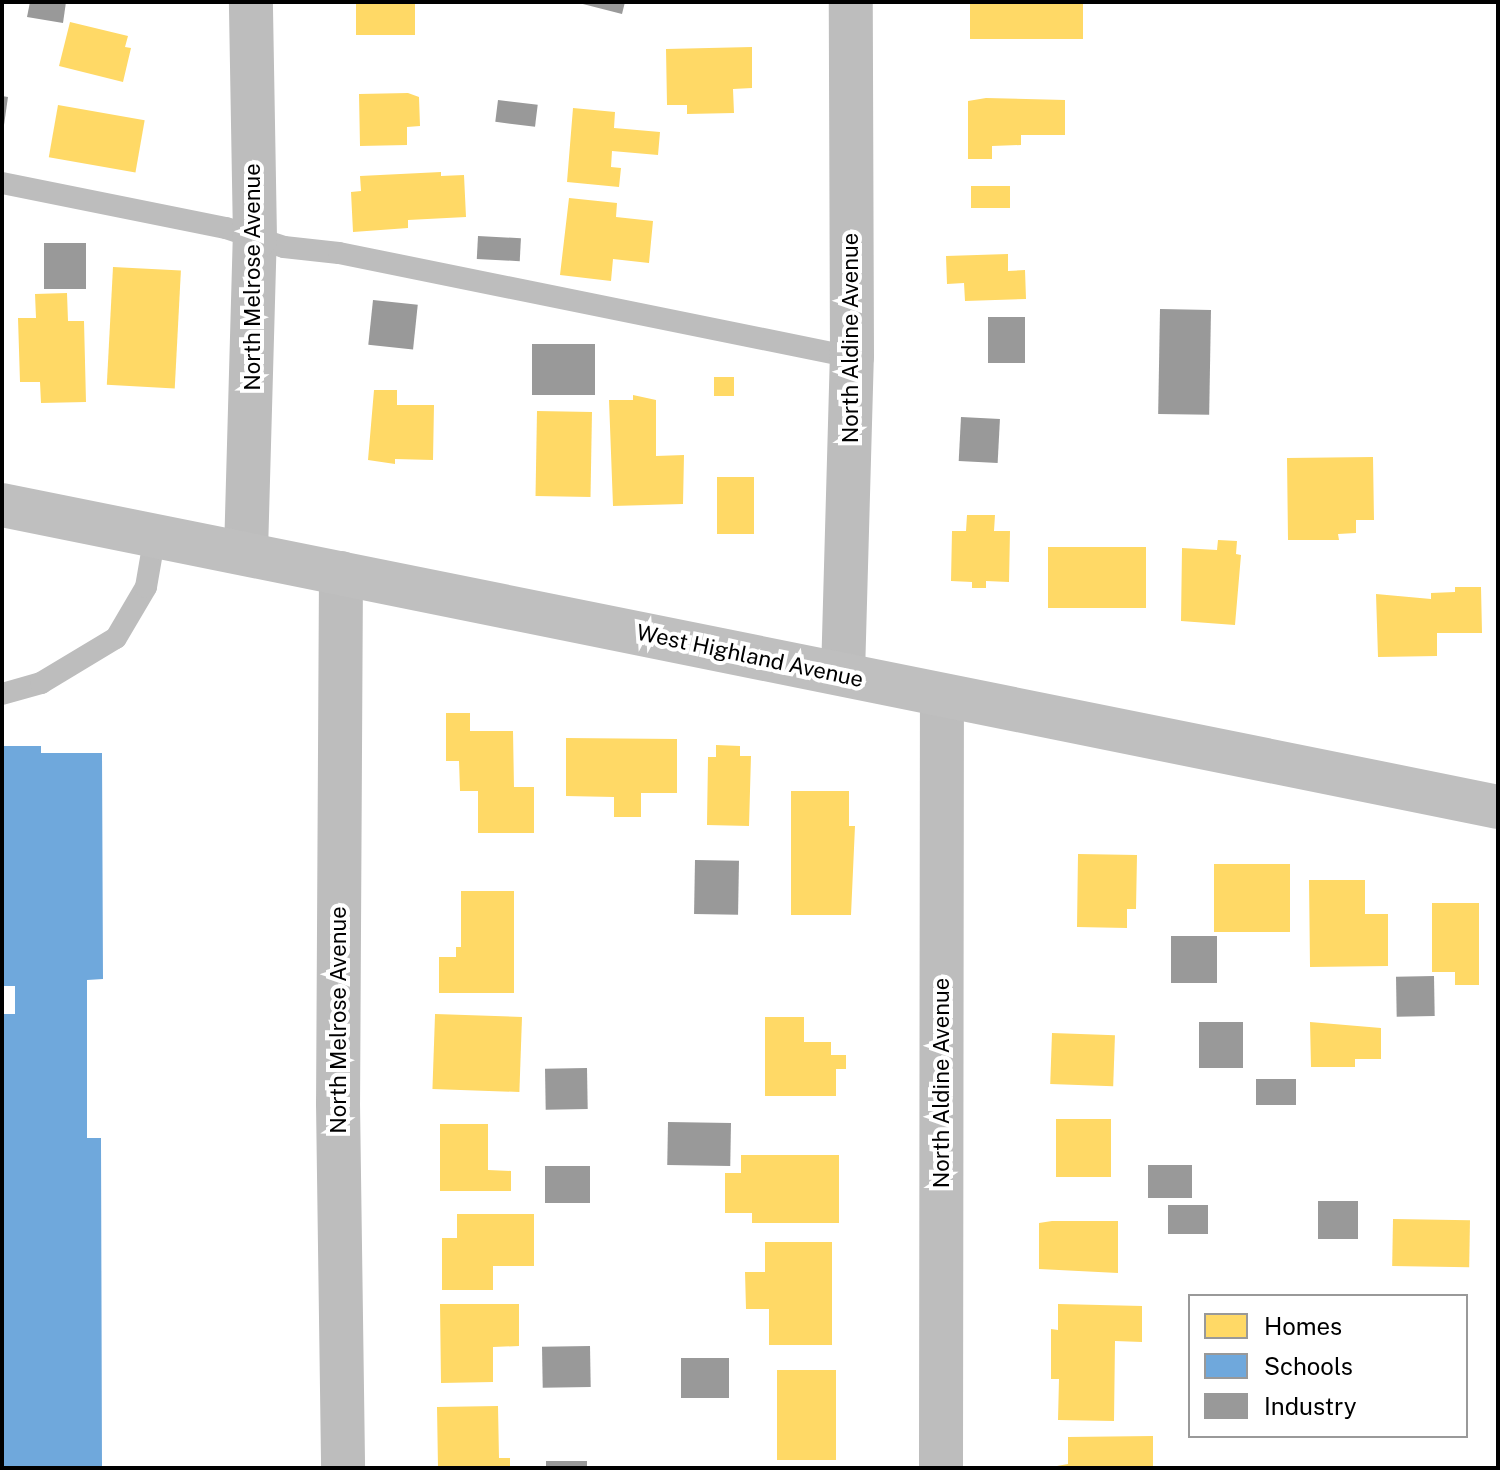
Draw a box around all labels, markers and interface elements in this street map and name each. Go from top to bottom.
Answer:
street label: North Melrose Avenue [240,163,266,391]
street label: North Aldine Avenue [838,233,864,443]
street label: West Highland Avenue [634,619,866,693]
street label: North Melrose Avenue [326,906,352,1134]
street label: North Aldine Avenue [929,978,955,1188]
legend [1188,1294,1468,1438]
text: Homes [1264,1312,1342,1340]
text: Schools [1264,1352,1353,1380]
text: Industry [1264,1392,1357,1420]

